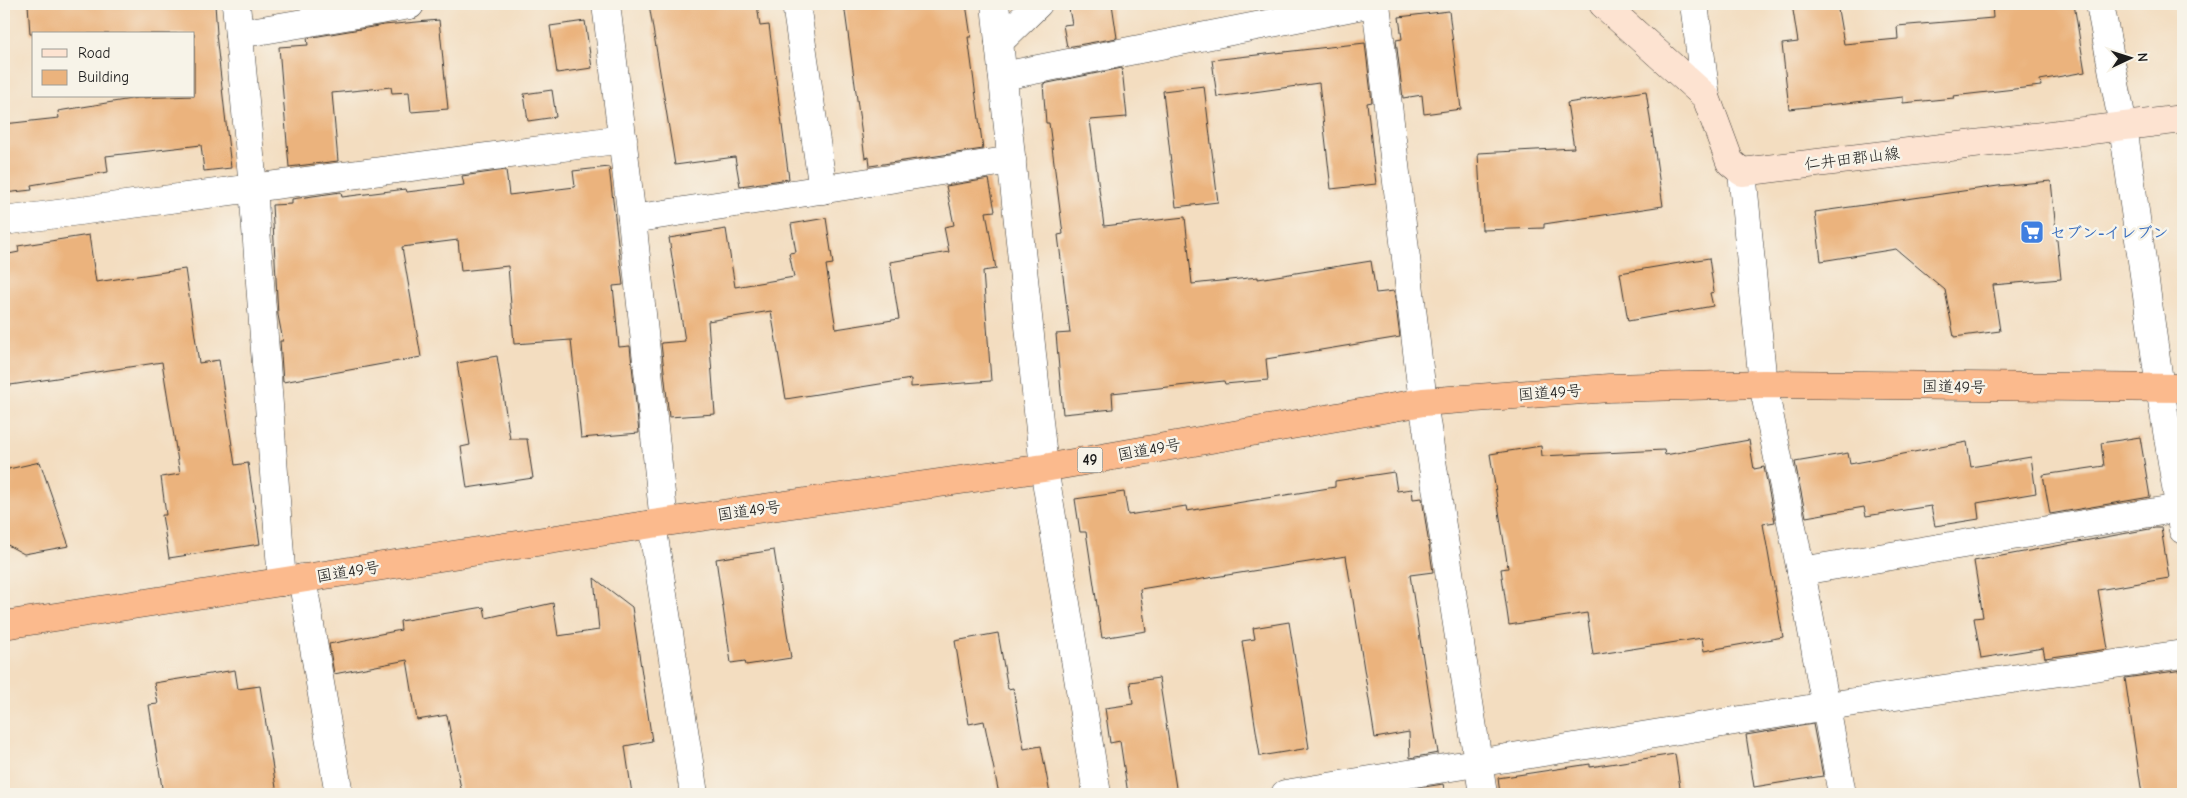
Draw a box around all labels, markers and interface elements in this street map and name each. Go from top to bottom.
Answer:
legend [32,32,195,98]
north arrow [2104,32,2154,82]
text: Road [78,44,110,62]
text: N [2134,52,2151,62]
text: Building [78,68,129,86]
street label: 仁井田郡山線 [1803,144,1901,174]
supermarket icon: セブン-イレブン [2019,219,2045,245]
place label: セブン-イレブン [2050,224,2169,242]
street label: 国道49号 [1922,377,1986,397]
street label: 国道49号 [1517,382,1583,404]
street label: 国道49号 [1116,436,1182,464]
road number: 49 [1078,448,1102,472]
street label: 国道49号 [716,498,782,524]
street label: 国道49号 [315,558,381,586]

